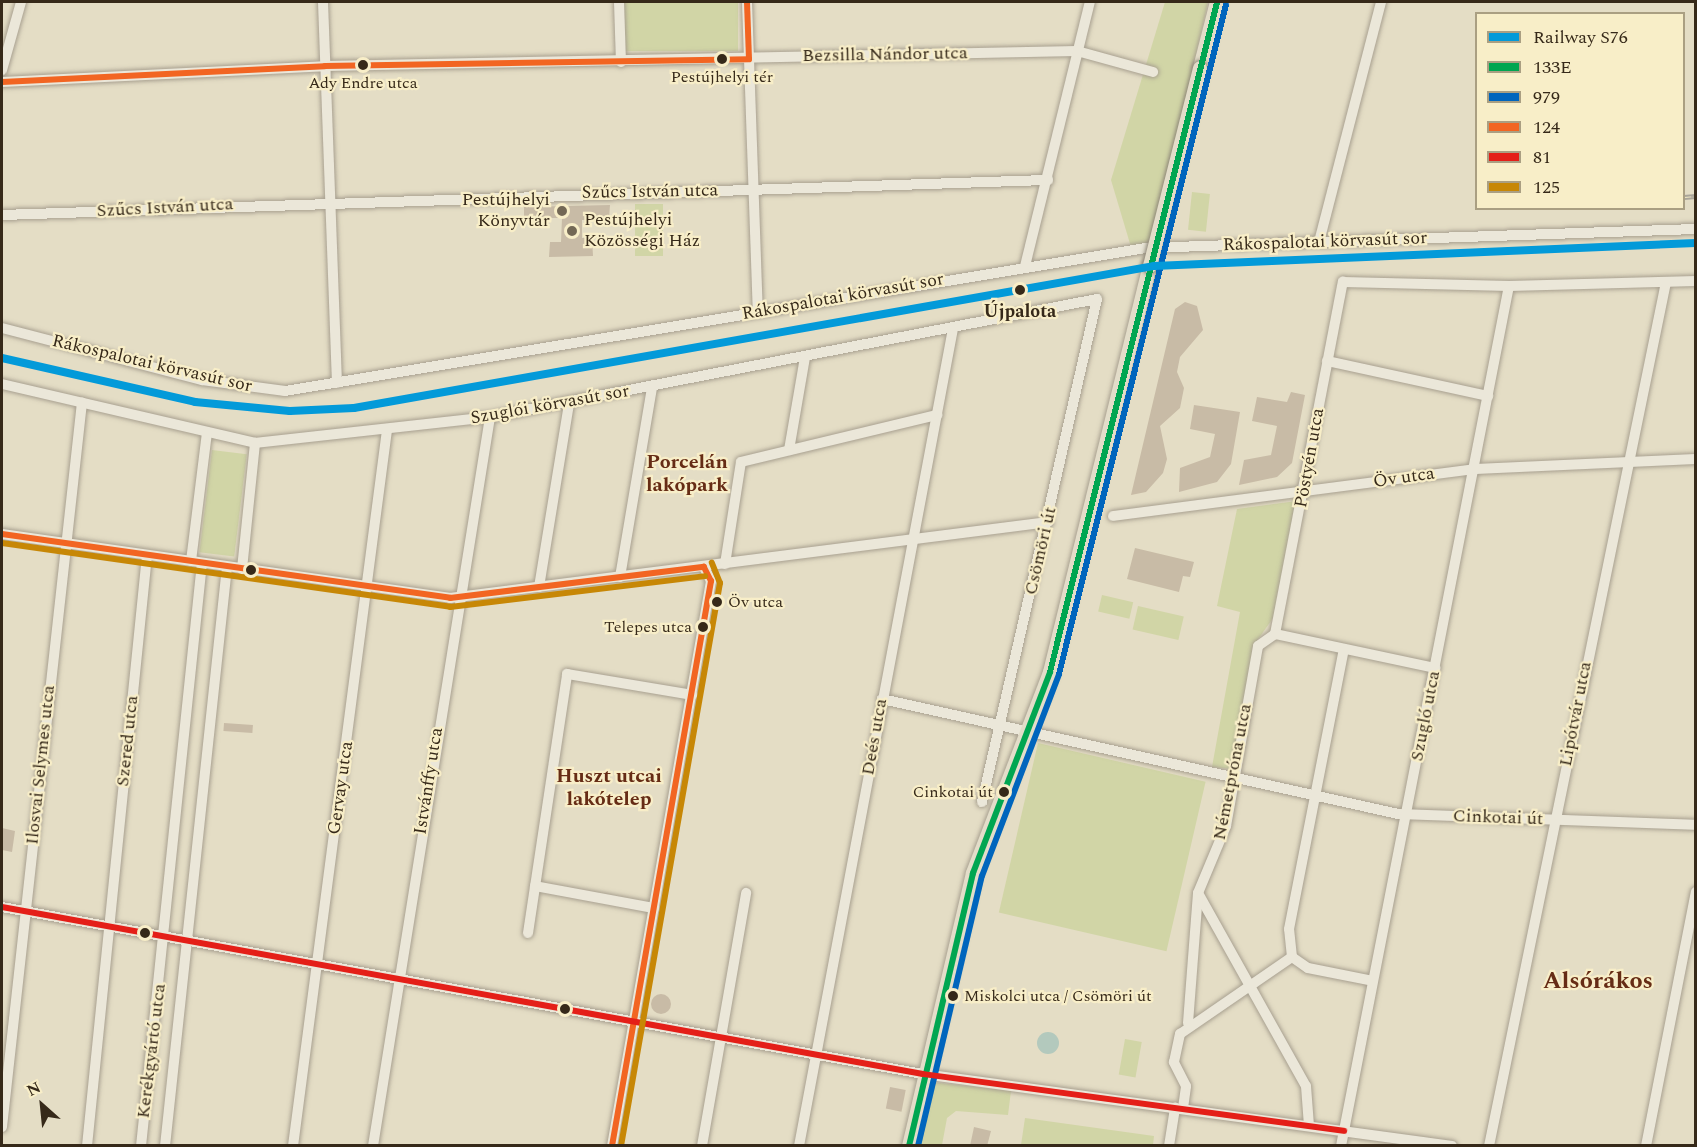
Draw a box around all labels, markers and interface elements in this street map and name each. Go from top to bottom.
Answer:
legend [1475,12,1685,210]
text: Railway S76 [1533,24,1628,51]
street label: Bezsilla Nándor utca [802,43,968,67]
marker: Pestújhelyi tér [716,53,728,65]
text: 133E [1533,54,1572,81]
marker: Ady Endre utca [357,59,369,71]
place label: Pestújhelyi tér [671,67,773,87]
place label: Ady Endre utca [308,73,418,93]
text: 979 [1533,84,1560,111]
text: 124 [1533,114,1560,141]
text: 81 [1533,144,1551,171]
text: 125 [1533,174,1560,201]
street label: Szűcs István utca [581,180,719,204]
place label: Pestújhelyi Könyvtár [462,190,550,232]
street label: Szűcs István utca [96,194,234,222]
marker: Pestújhelyi Könyvtár [555,204,569,218]
place label: Pestújhelyi Közösségi Ház [584,210,700,252]
marker: Pestújhelyi Közösségi Ház [565,224,579,238]
street label: Rákospalotai körvasút sor [1222,228,1428,256]
street label: Rákospalotai körvasút sor [740,269,946,325]
marker: Újpalota [1011,281,1029,299]
place label: Újpalota [984,301,1056,323]
street label: Rákospalotai körvasút sor [50,330,254,398]
street label: Szuglói körvasút sor [469,380,631,430]
street label: Pöstyén utca [1291,406,1329,510]
district label: Porcelán lakópark [646,451,728,498]
street label: Öv utca [1372,463,1436,493]
street label: Csömöri út [1020,505,1062,597]
unlabelled marker [245,564,257,576]
place label: Öv utca [728,592,783,612]
marker: Öv utca [711,596,723,608]
place label: Telepes utca [604,617,692,637]
marker: Telepes utca [697,621,709,633]
street label: Lipótvár utca [1555,660,1597,768]
street label: Szugló utca [1407,669,1445,763]
street label: Ilosvai Selymes utca [22,684,60,846]
street label: Szered utca [112,694,144,788]
street label: Deés utca [858,697,892,777]
street label: Németpróna utca [1209,702,1257,842]
street label: Istvánffy utca [410,726,448,836]
street label: Gervay utca [324,740,358,836]
district label: Huszt utcai lakótelep [556,765,662,812]
place label: Cinkotai út [913,782,993,802]
marker: Cinkotai út [998,786,1010,798]
street label: Cinkotai út [1452,806,1544,830]
unlabelled marker [139,927,151,939]
district label: Alsórákos [1543,968,1653,996]
street label: Kerékgyártó utca [133,982,171,1120]
place label: Miskolci utca / Csömöri út [964,986,1152,1006]
marker: Miskolci utca / Csömöri út [947,990,959,1002]
unlabelled marker [559,1003,571,1015]
north arrow [12,1075,72,1135]
text: N [23,1075,45,1103]

